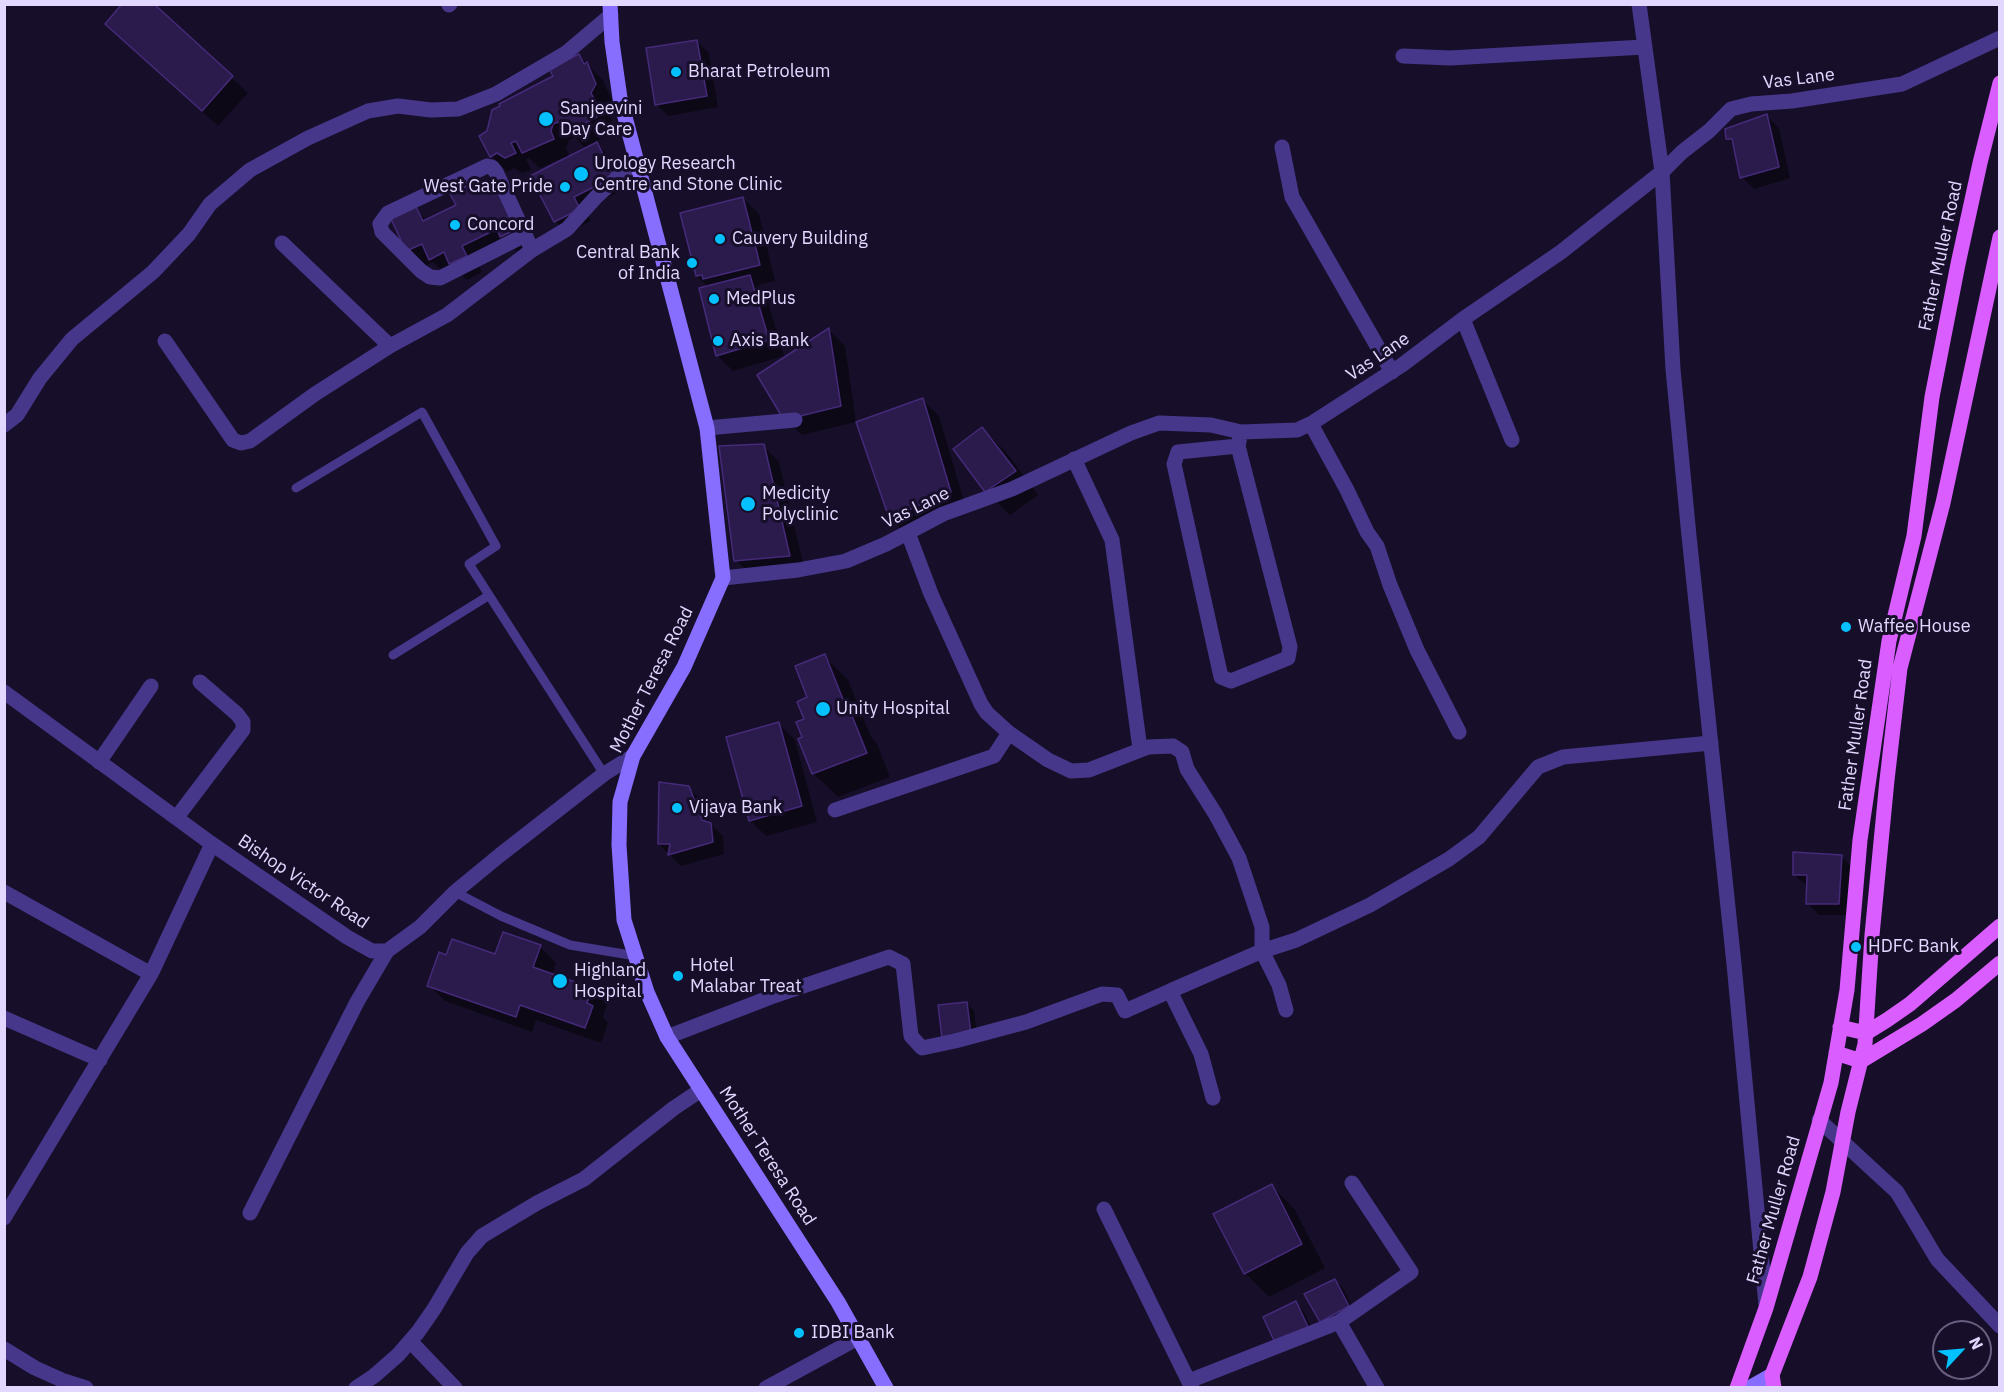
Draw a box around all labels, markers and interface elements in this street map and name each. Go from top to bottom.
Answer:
place label: Bharat Petroleum [688,61,830,83]
street label: Vas Lane [1762,64,1836,94]
marker: Bharat Petroleum [669,65,683,79]
place label: Sanjeevini Day Care [560,98,642,140]
marker: Sanjeevini Day Care [537,110,555,128]
place label: Urology Research Centre and Stone Clinic [594,153,782,195]
marker: Urology Research Centre and Stone Clinic [572,165,590,183]
place label: West Gate Pride [423,176,553,198]
street label: Father Muller Road [1915,179,1967,333]
marker: West Gate Pride [558,180,572,194]
place label: Concord [467,214,534,236]
marker: Concord [448,218,462,232]
place label: Cauvery Building [732,228,868,250]
marker: Cauvery Building [713,232,727,246]
place label: Central Bank of India [576,242,680,284]
marker: Central Bank of India [685,256,699,270]
place label: MedPlus [726,288,796,310]
marker: MedPlus [707,292,721,306]
street label: Vas Lane [1342,328,1414,386]
place label: Axis Bank [730,330,809,352]
marker: Axis Bank [711,334,725,348]
place label: Medicity Polyclinic [762,483,838,526]
street label: Vas Lane [879,483,953,533]
marker: Medicity Polyclinic [739,495,757,513]
street label: Mother Teresa Road [606,603,698,757]
place label: Waffee House [1858,616,1971,638]
marker: Waffee House [1839,620,1853,634]
street label: Father Muller Road [1835,658,1877,812]
place label: Unity Hospital [836,698,950,720]
marker: Unity Hospital [814,700,832,718]
place label: Vijaya Bank [689,797,782,819]
marker: Vijaya Bank [670,801,684,815]
street label: Bishop Victor Road [234,830,372,934]
place label: HDFC Bank [1868,936,1959,958]
marker: HDFC Bank [1849,940,1863,954]
place label: Hotel Malabar Treat [690,955,801,998]
place label: Highland Hospital [574,960,646,1002]
marker: Hotel Malabar Treat [671,969,685,983]
marker: Highland Hospital [551,972,569,990]
street label: Mother Teresa Road [714,1082,820,1230]
street label: Father Muller Road [1743,1134,1805,1286]
north arrow [1932,1320,1992,1380]
place label: IDBI Bank [811,1322,895,1344]
marker: IDBI Bank [792,1326,806,1340]
text: N [1965,1333,1988,1353]

